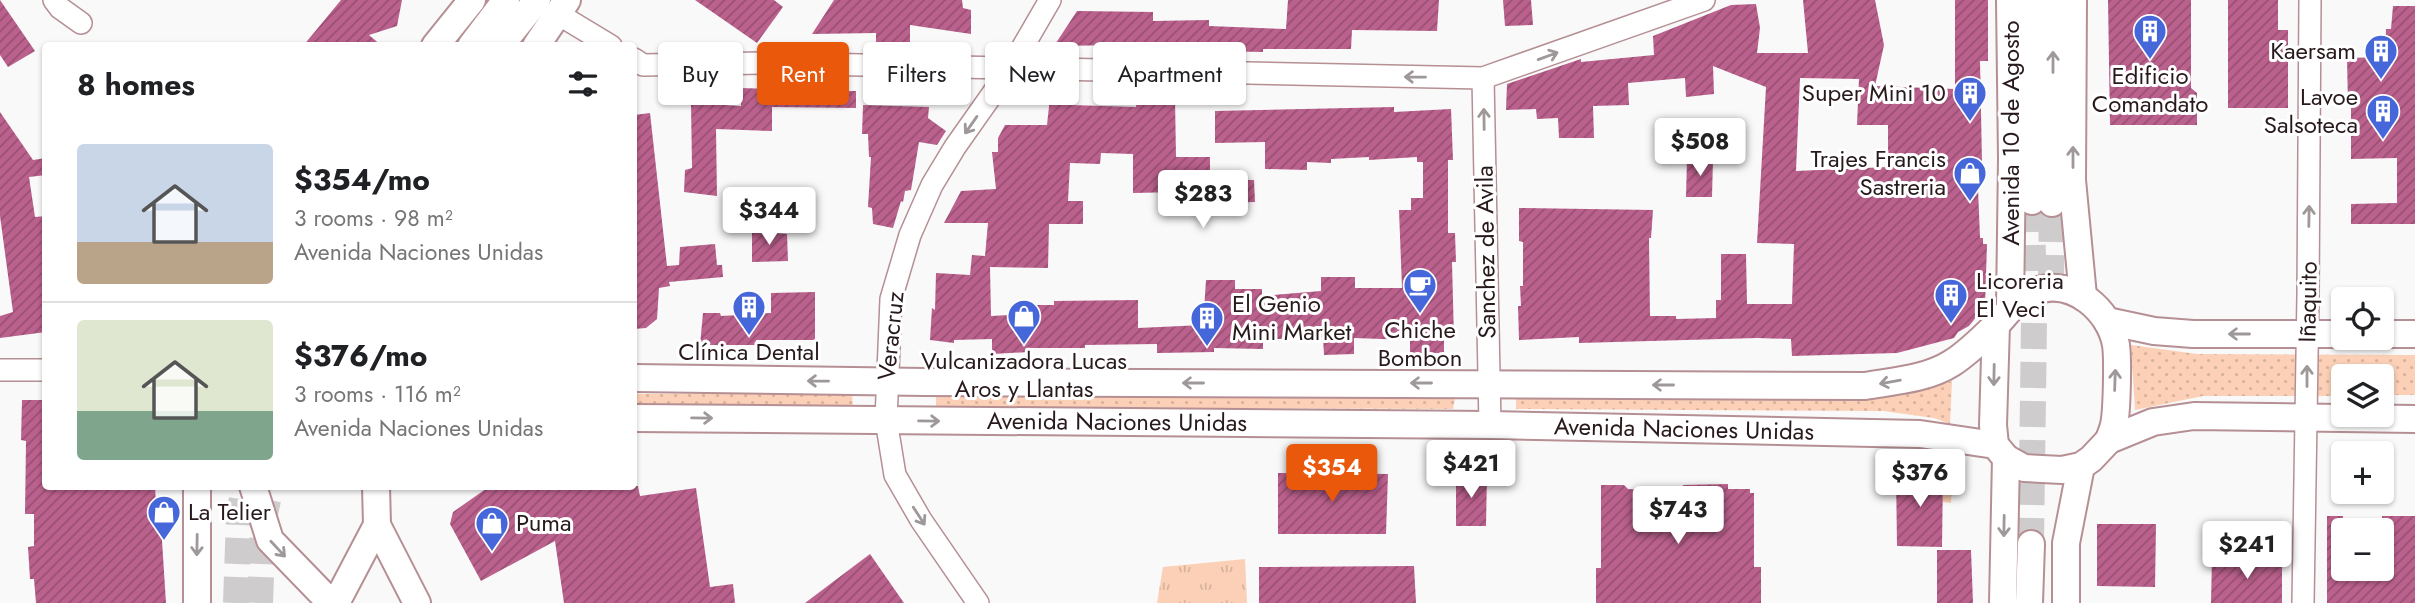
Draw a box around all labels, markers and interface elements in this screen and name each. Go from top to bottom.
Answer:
building icon: Edificio Comandato [2131,12,2169,61]
street label: Avenida 10 de Agosto [1993,20,2028,246]
building icon: Kaersam [2362,32,2400,81]
place label: Kaersam [2270,33,2356,68]
chip: Buy [658,42,743,105]
chip: Rent [757,42,849,105]
chip: Filters [863,42,971,105]
chip: New [985,42,1079,105]
chip: Apartment [1093,42,1246,105]
one-way arrow [1536,49,1558,61]
one-way arrow [2046,50,2060,73]
place label: Edificio Comandato [2092,58,2208,121]
text: 8 homes [77,63,195,106]
icon: filters [564,65,602,103]
one-way arrow [1404,70,1427,84]
building icon: Super Mini 10 [1951,74,1989,123]
place label: Super Mini 10 [1802,75,1946,110]
place label: Lavoe Salsoteca [2264,79,2358,142]
building icon: Lavoe Salsoteca [2364,92,2402,141]
one-way arrow [1477,108,1491,131]
one-way arrow [964,115,978,134]
pin: $508 [1659,118,1741,178]
text: $508 [1671,124,1729,158]
place label: Trajes Francis Sastreria [1810,141,1946,204]
one-way arrow [2066,146,2079,169]
shop icon: Trajes Francis Sastreria [1951,154,1989,203]
text: $354/mo [294,158,430,201]
street label: Sanchez de Avila [1466,165,1505,339]
pin: $283 [1162,170,1244,230]
icon: home [133,172,217,256]
text: $283 [1174,176,1232,210]
pin: $344 [728,188,810,247]
text: $344 [739,193,799,227]
text: 3 rooms · 98 m² [294,201,453,235]
one-way arrow [2302,205,2316,228]
text: Avenida Naciones Unidas [294,235,543,269]
street label: Iñaquito [2289,261,2326,343]
place label: Licoreria El Veci [1976,263,2064,326]
cafe icon: Chiche Bombon [1401,266,1439,315]
building icon: Licoreria El Veci [1932,276,1970,325]
place label: El Genio Mini Market [1232,286,1351,349]
map controls [2331,287,2394,581]
button: locate [2331,287,2394,350]
building icon: Clínica Dental [730,288,768,337]
street label: Veracruz [868,290,913,382]
shop icon: Vulcanizadora Lucas Aros y Llantas [1005,297,1043,346]
building icon: El Genio Mini Market [1188,299,1226,348]
place label: Chiche Bombon [1378,312,1462,375]
one-way arrow [2228,327,2251,341]
text: $376/mo [294,334,427,377]
place label: Clínica Dental [678,334,820,369]
place label: Vulcanizadora Lucas Aros y Llantas [921,343,1127,406]
icon: home [133,348,217,432]
one-way arrow [1987,363,2001,386]
button: layers [2331,364,2394,427]
one-way arrow [2300,365,2314,388]
one-way arrow [2109,369,2122,392]
one-way arrow [806,374,829,388]
one-way arrow [1182,376,1205,390]
one-way arrow [1409,376,1432,390]
one-way arrow [1879,376,1902,389]
text: 3 rooms · 116 m² [294,377,461,411]
one-way arrow [1651,378,1674,392]
street label: Avenida Naciones Unidas [987,403,1247,440]
street label: Avenida Naciones Unidas [1554,408,1814,449]
text: Avenida Naciones Unidas [294,411,543,445]
one-way arrow [690,411,713,425]
one-way arrow [917,415,940,428]
pin: $421 [1430,440,1512,500]
button: + [2331,441,2394,504]
pin: $354 [1291,444,1373,504]
text: $421 [1442,446,1500,480]
pin: $376 [1879,449,1961,509]
text: $354 [1302,450,1362,484]
text: $376 [1891,455,1949,489]
pin: $743 [1637,486,1719,546]
text: $743 [1649,492,1707,526]
shop icon: La Telier [145,493,183,542]
place label: La Telier [188,494,272,529]
shop icon: Puma [473,504,511,553]
place label: Puma [516,505,572,540]
one-way arrow [912,506,926,526]
one-way arrow [1997,514,2011,537]
button: − [2331,518,2394,581]
pin: $241 [2206,522,2288,581]
text: $241 [2218,527,2276,561]
one-way arrow [190,533,203,556]
one-way arrow [270,540,287,557]

